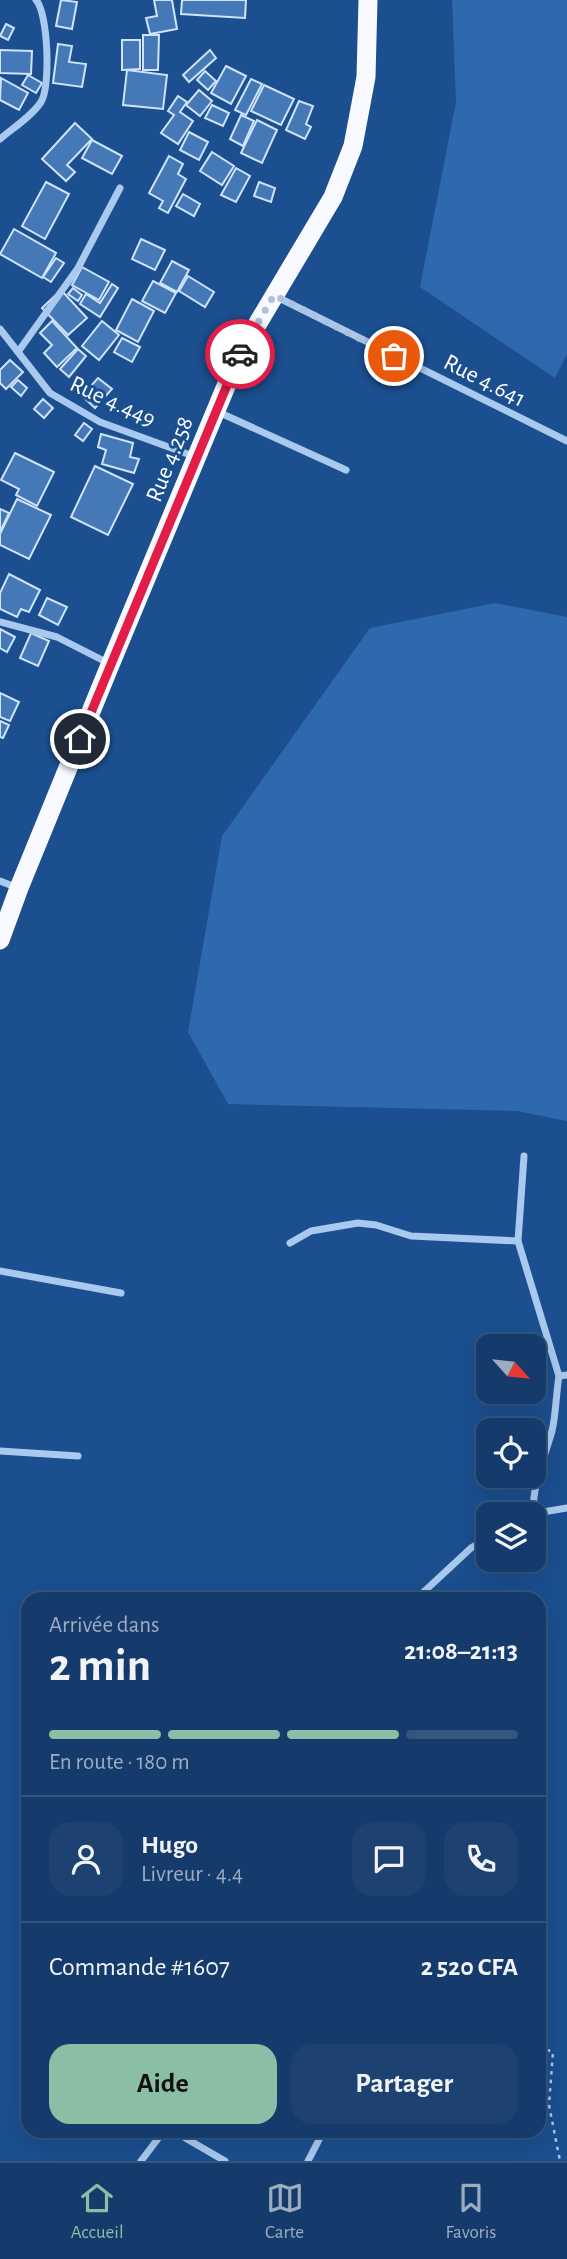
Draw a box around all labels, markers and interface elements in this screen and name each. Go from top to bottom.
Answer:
courier [205,319,275,389]
pin [364,326,424,386]
icon: car [221,335,259,373]
icon: bag [375,337,413,375]
street label: Rue 4.641 [440,350,529,412]
street label: Rue 4.449 [66,372,159,432]
street label: Rue 4.258 [142,413,198,505]
pin [50,709,110,769]
icon: home [61,720,99,758]
north arrow [476,1334,546,1404]
map controls [476,1334,546,1572]
button: locate [476,1418,546,1488]
button: layers [476,1502,546,1572]
text: Arrivée dans [49,1614,160,1637]
text: 21:08–21:13 [404,1638,518,1664]
text: 2 min [49,1643,151,1689]
text: En route · 180 m [49,1751,190,1774]
button: person [49,1822,123,1896]
button: chat [352,1822,426,1896]
button: phone [444,1822,518,1896]
text: Hugo [141,1832,198,1858]
text: Livreur · 4.4 [141,1863,243,1886]
text: Commande #1607 [49,1954,230,1980]
text: 2 520 CFA [421,1954,518,1980]
button: Aide [49,2044,277,2124]
button: Partager [291,2044,518,2124]
tab: Accueil [71,2179,124,2244]
tab: Carte [265,2179,304,2244]
tab: Favoris [445,2179,496,2244]

